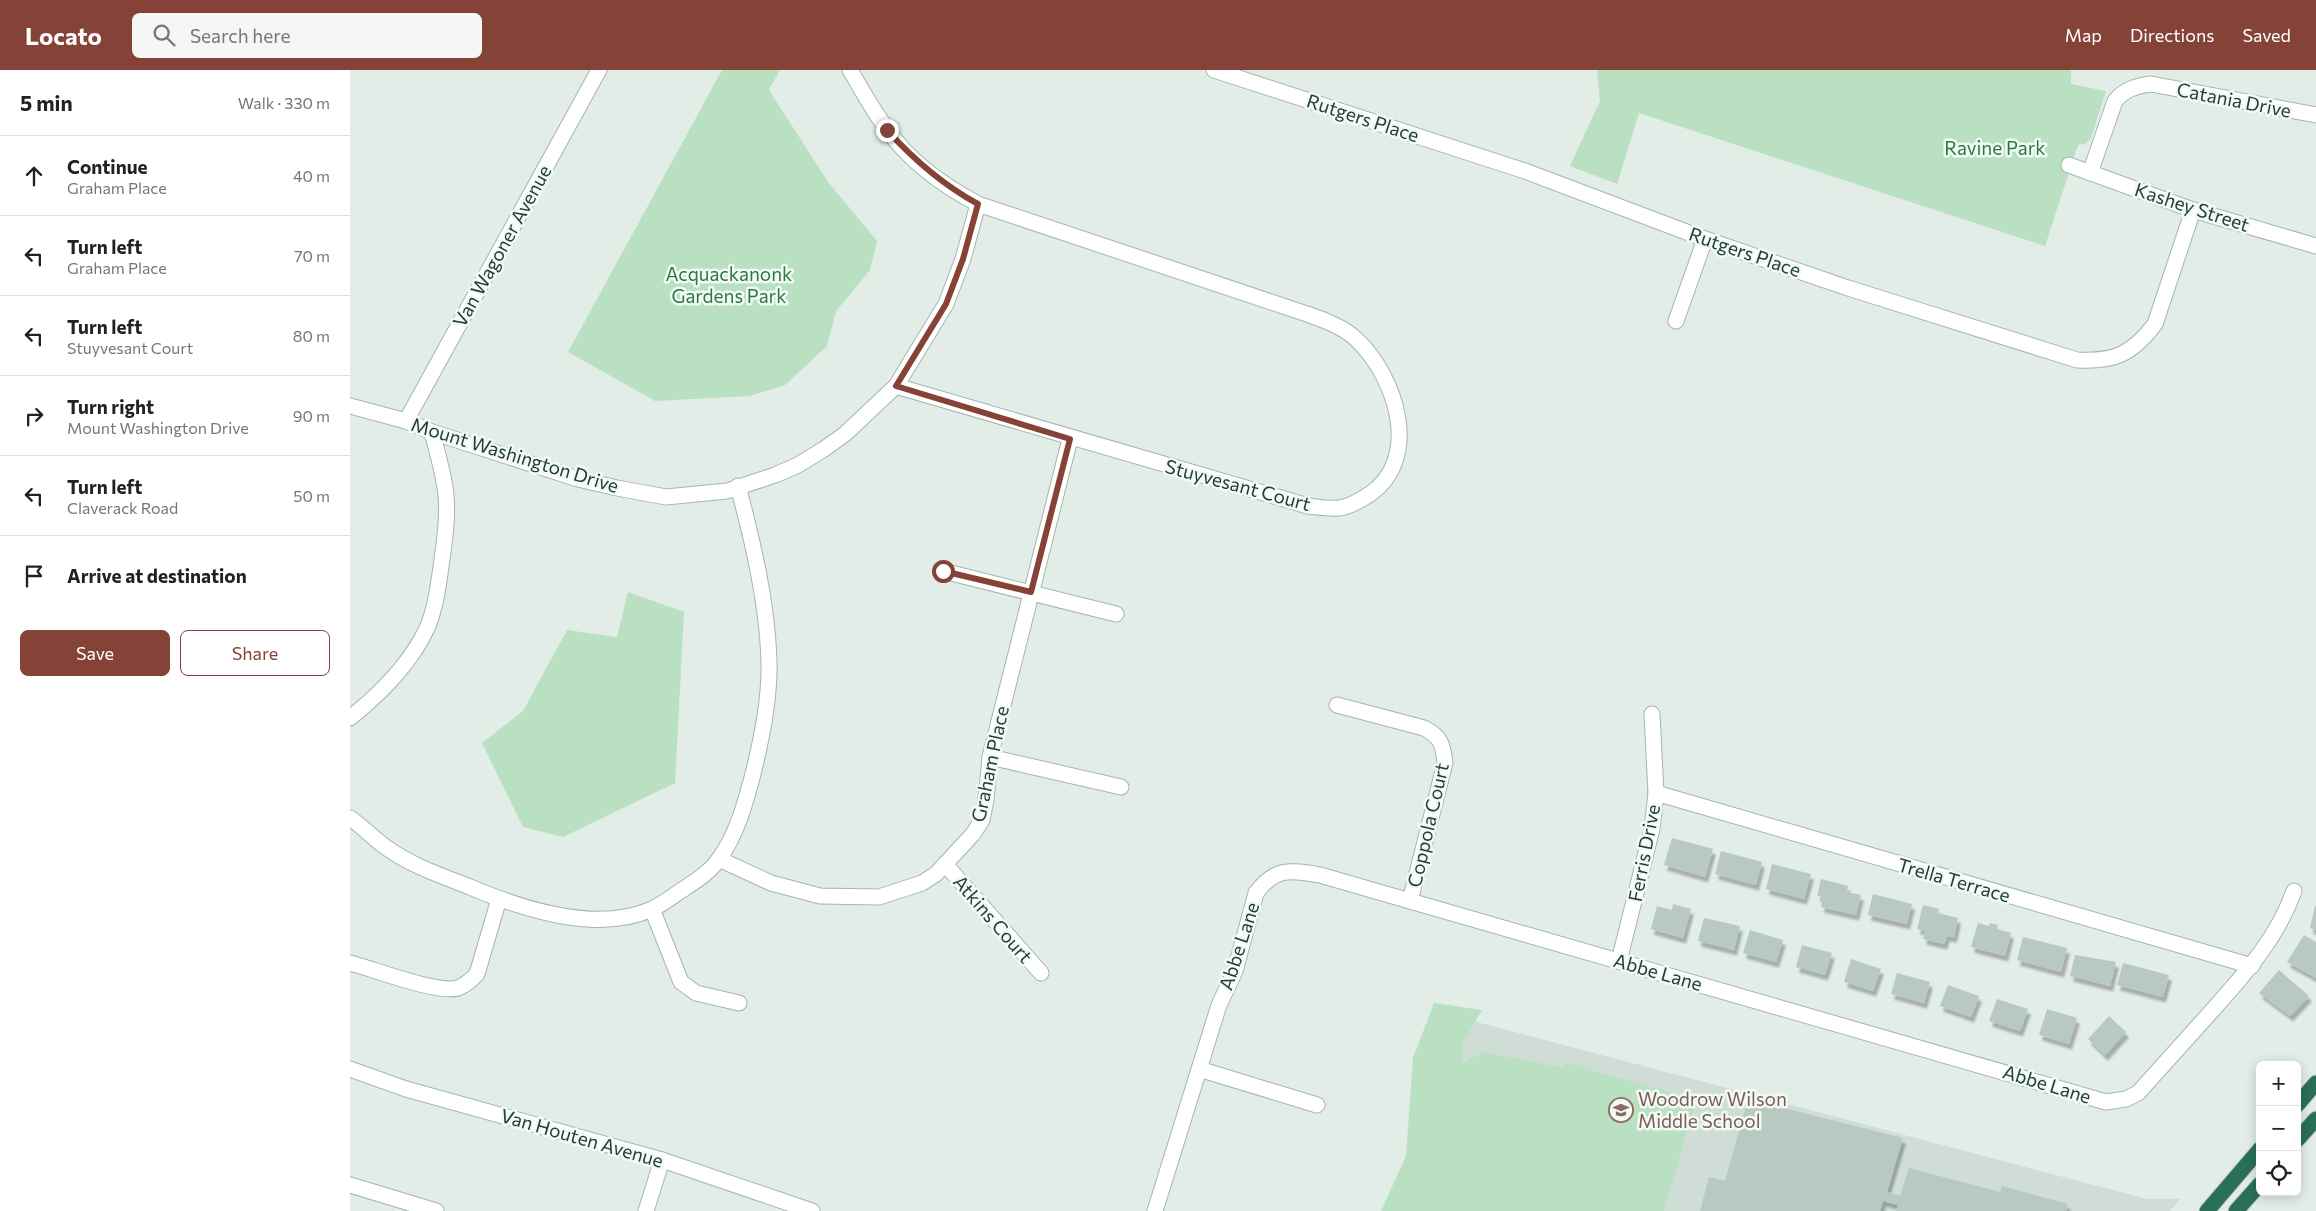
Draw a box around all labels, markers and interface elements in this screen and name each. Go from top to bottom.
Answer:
search box [132,13,482,58]
text: Locato [25,21,102,50]
icon: search [150,21,178,49]
text: Search here [190,24,290,47]
text: Map [2065,24,2102,46]
text: Directions [2130,24,2214,46]
text: Saved [2242,24,2291,46]
street label: Catania Drive [2175,77,2293,122]
street label: Rutgers Place [1304,89,1422,147]
text: 5 min [20,90,73,115]
text: Walk · 330 m [238,93,330,112]
route end [876,119,899,142]
park label: Ravine Park [1944,136,2046,159]
text: Continue [67,155,147,178]
street label: Van Wagoner Avenue [447,161,556,331]
icon: ahead [20,162,48,190]
text: 40 m [293,166,330,185]
street label: Kashey Street [2132,177,2253,236]
text: Graham Place [67,178,167,197]
street label: Rutgers Place [1686,222,1804,281]
text: Turn left [67,235,142,258]
icon: left [20,242,48,270]
text: 70 m [294,246,330,265]
text: Graham Place [67,258,167,277]
park label: Acquackanonk Gardens Park [666,262,792,307]
text: Turn left [67,315,142,338]
icon: left [20,322,48,350]
text: 80 m [293,326,330,345]
text: Stuyvesant Court [67,338,193,357]
text: Turn right [67,395,154,418]
icon: right [20,402,48,430]
text: 90 m [293,406,330,425]
street label: Mount Washington Drive [409,412,622,497]
text: Mount Washington Drive [67,418,249,437]
street label: Stuyvesant Court [1163,454,1314,515]
text: Turn left [67,475,142,498]
icon: left [20,482,48,510]
text: 50 m [293,486,330,505]
text: Claverack Road [67,498,178,517]
route start [932,560,955,583]
icon: arrive [20,562,48,590]
text: Arrive at destination [67,564,247,587]
button: Save [20,630,170,676]
button: Share [180,630,330,676]
street label: Graham Place [966,704,1013,824]
street label: Coppola Court [1402,760,1453,889]
street label: Ferris Drive [1623,802,1664,904]
street label: Trella Terrace [1895,852,2013,907]
street label: Atkins Court [949,870,1038,967]
street label: Abbe Lane [1214,899,1264,993]
street label: Abbe Lane [1611,948,1705,995]
street label: Abbe Lane [2000,1059,2094,1108]
map controls [2256,1061,2301,1196]
button: + [2256,1061,2301,1106]
place label: Woodrow Wilson Middle School [1638,1087,1787,1132]
school or university icon: Woodrow Wilson Middle School [1608,1097,1634,1123]
street label: Van Houten Avenue [498,1103,666,1172]
button: − [2256,1106,2301,1151]
button: locate [2256,1151,2301,1196]

